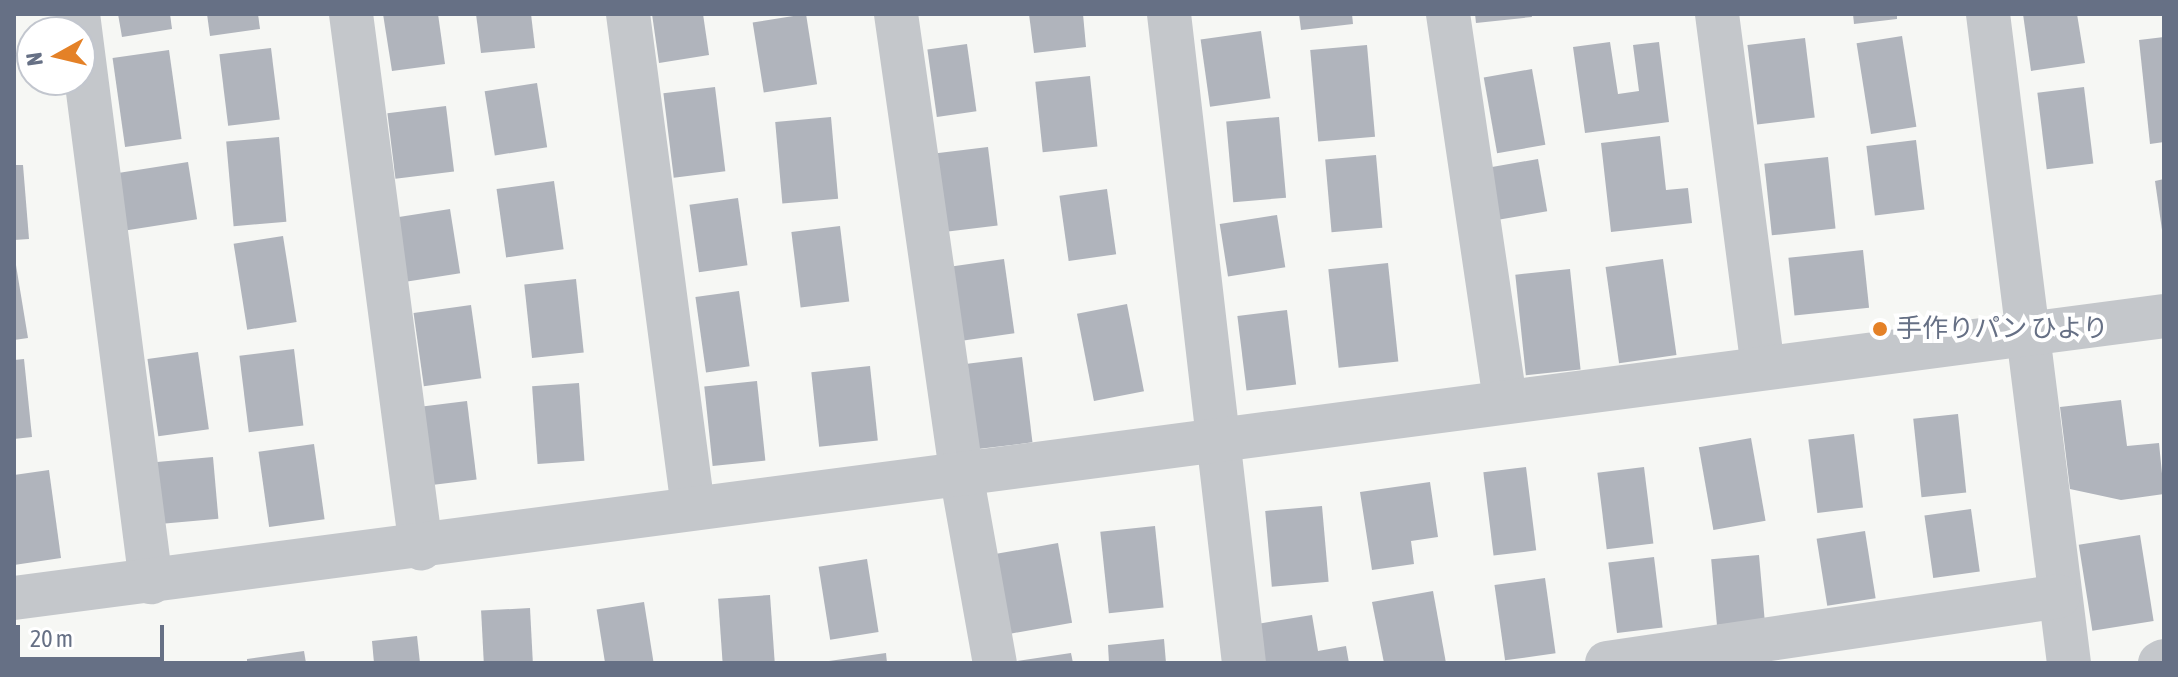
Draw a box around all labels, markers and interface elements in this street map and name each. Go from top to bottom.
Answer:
north arrow [16,16,96,96]
text: N [20,51,48,67]
place label: 手作りパン ひより [1896,313,2108,345]
marker: 手作りパン ひより [1871,320,1889,338]
scale bar [20,609,168,659]
text: 20 m [30,625,73,652]

